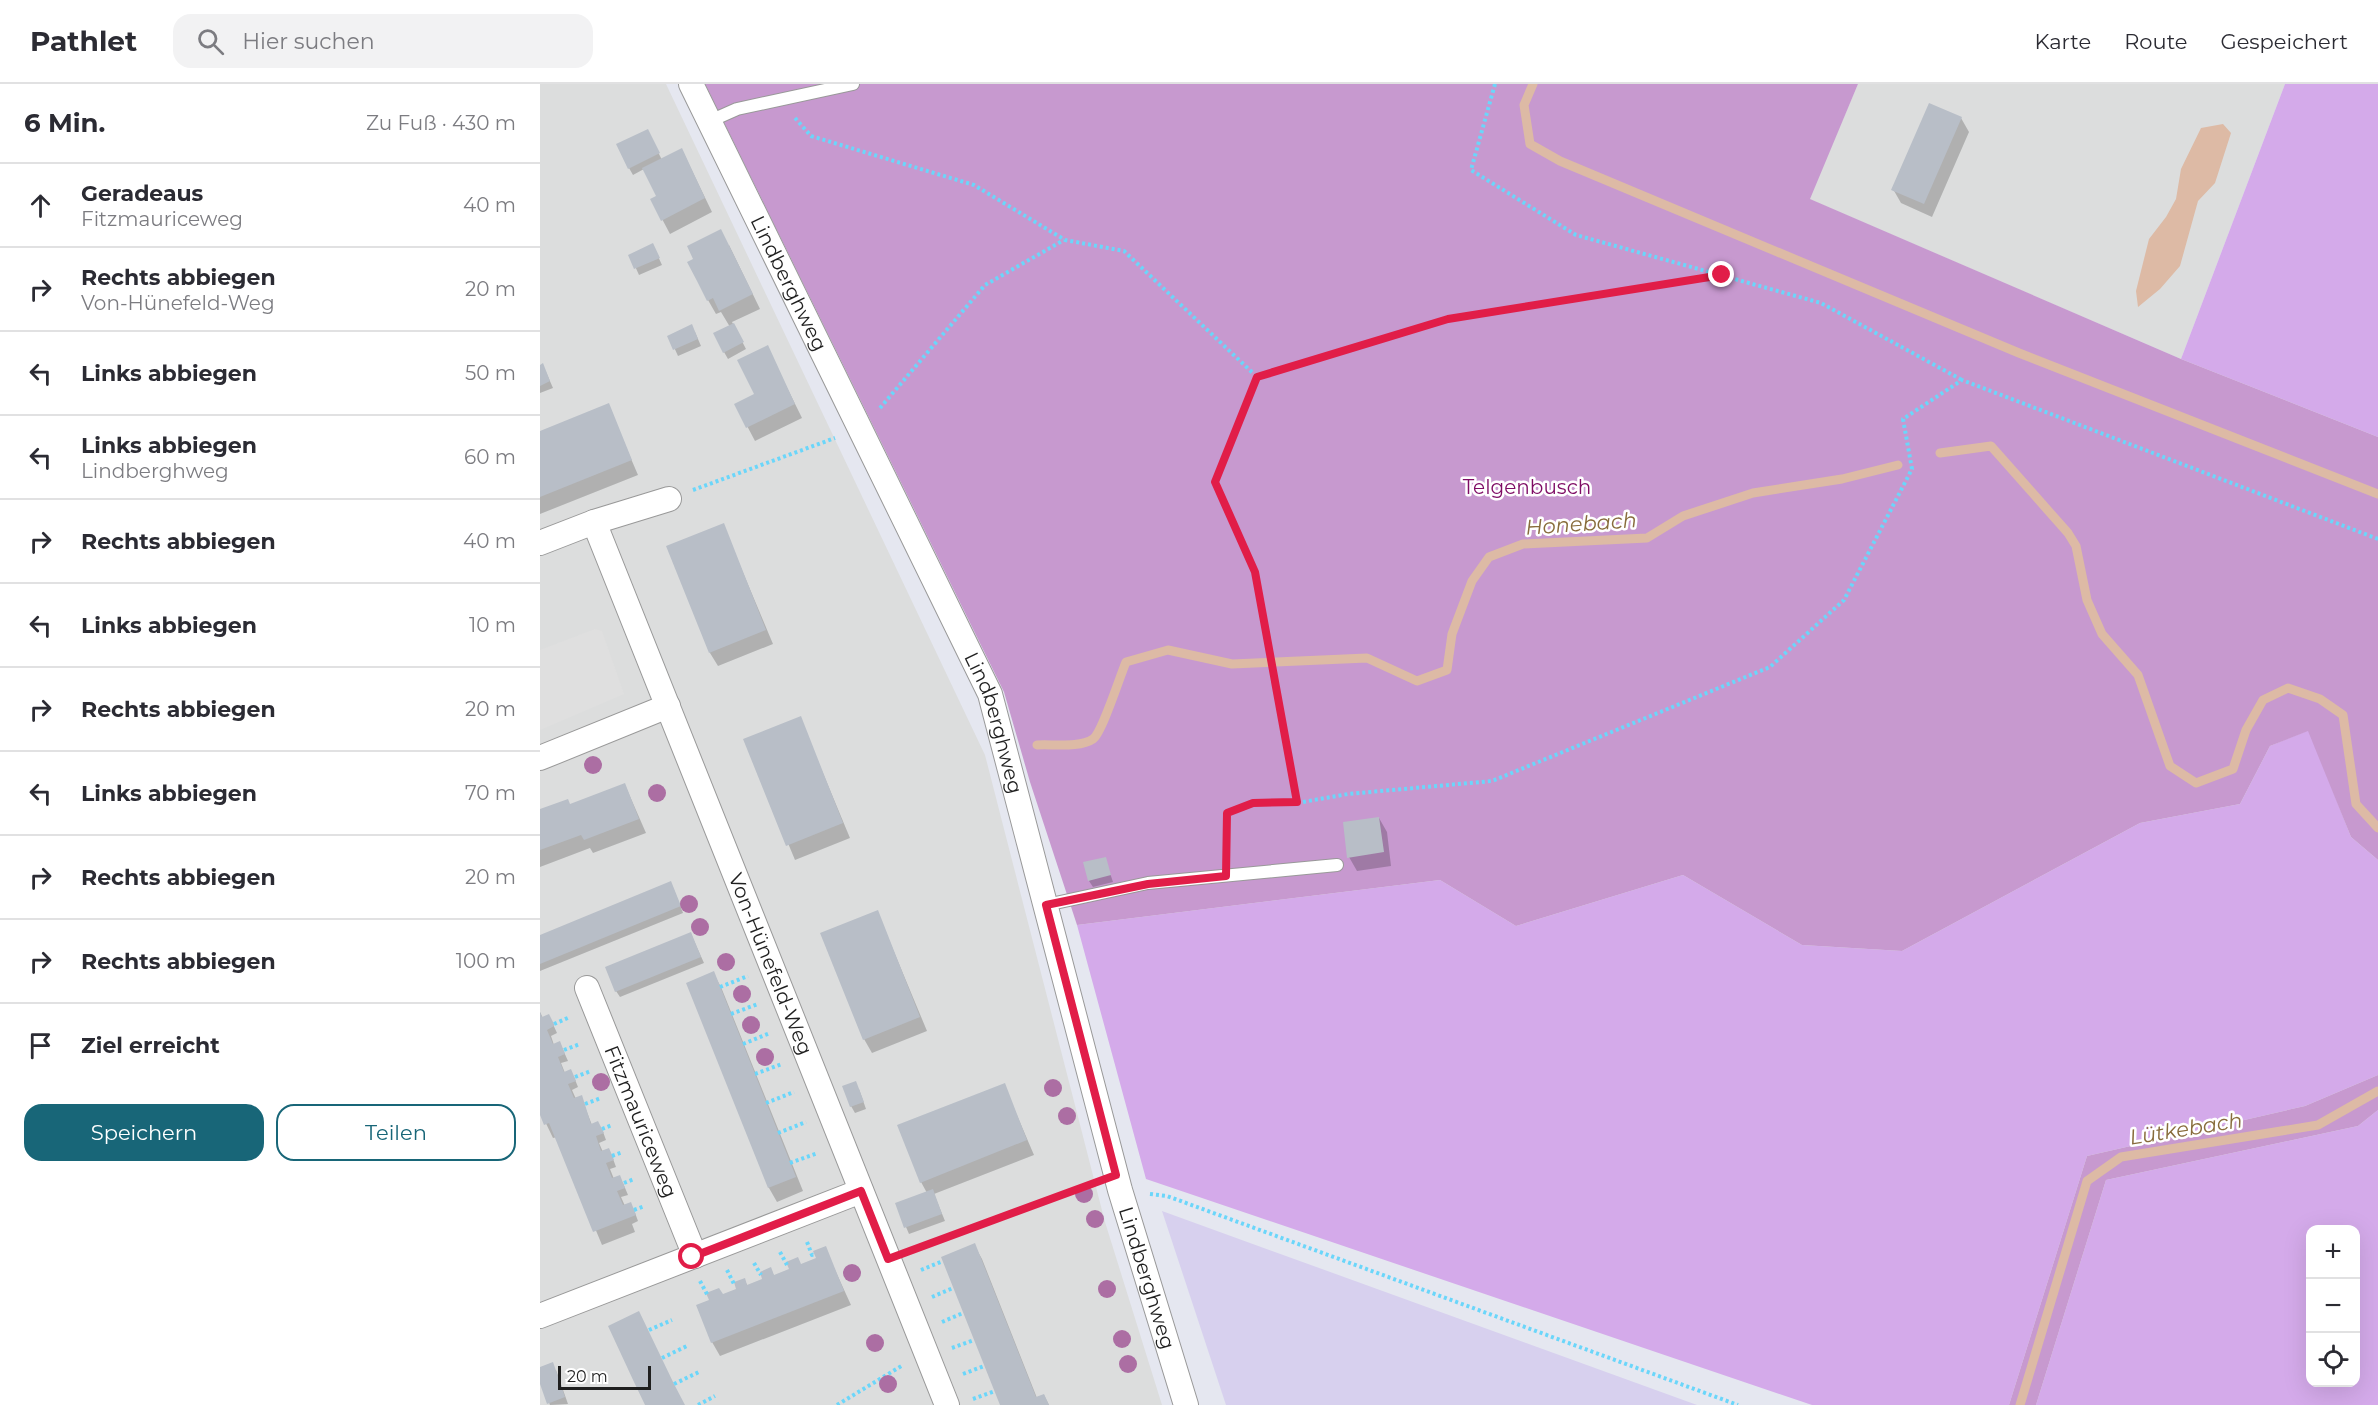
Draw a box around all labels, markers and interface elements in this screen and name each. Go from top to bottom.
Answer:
search box [173,14,593,68]
text: Pathlet [30,24,137,58]
icon: search [194,25,227,58]
text: Hier suchen [242,28,375,55]
text: Karte [2035,29,2091,54]
text: Route [2124,29,2187,54]
text: Gespeichert [2220,29,2348,54]
text: 6 Min. [24,107,105,139]
text: Zu Fuß · 430 m [366,111,516,135]
text: Geradeaus [81,180,203,207]
icon: ahead [24,189,57,222]
text: 40 m [463,193,516,217]
text: Fitzmauriceweg [81,207,243,231]
street label: Lindberghweg [745,212,832,355]
route end [1708,261,1734,287]
text: Rechts abbiegen [81,264,276,291]
icon: right [24,273,57,306]
text: 20 m [465,277,516,301]
text: Von-Hünefeld-Weg [81,291,275,315]
icon: left [24,357,57,390]
text: Links abbiegen [81,360,257,387]
text: 50 m [465,361,516,385]
text: Links abbiegen [81,432,257,459]
icon: left [24,441,57,474]
text: 60 m [464,445,516,469]
text: Lindberghweg [81,459,229,483]
park label: Telgenbusch [1463,475,1591,499]
water label: Honebach [1525,507,1637,540]
icon: right [24,525,57,558]
text: Rechts abbiegen [81,528,276,555]
text: 40 m [463,529,516,553]
icon: left [24,609,57,642]
text: Links abbiegen [81,612,257,639]
text: 10 m [469,613,516,637]
street label: Lindberghweg [959,648,1028,796]
icon: right [24,693,57,726]
text: Rechts abbiegen [81,696,276,723]
text: 20 m [465,697,516,721]
icon: left [24,777,57,810]
text: Links abbiegen [81,780,257,807]
text: 70 m [465,781,516,805]
icon: right [24,861,57,894]
text: Rechts abbiegen [81,864,276,891]
text: 20 m [465,865,516,889]
street label: Von-Hünefeld-Weg [724,870,818,1058]
icon: right [24,945,57,978]
text: Rechts abbiegen [81,948,276,975]
text: 100 m [456,949,516,973]
icon: arrive [24,1029,57,1062]
text: Ziel erreicht [81,1032,220,1059]
street label: Fitzmauriceweg [599,1042,682,1201]
button: Speichern [24,1104,264,1161]
button: Teilen [276,1104,516,1161]
water label: Lütkebach [2128,1107,2244,1150]
street label: Lindberghweg [1114,1204,1180,1352]
map controls [2306,1225,2360,1387]
button: + [2306,1225,2360,1279]
route start [678,1243,704,1269]
button: − [2306,1279,2360,1333]
button: locate [2306,1333,2360,1387]
scale bar [558,1363,651,1390]
text: 20 m [567,1367,608,1386]

